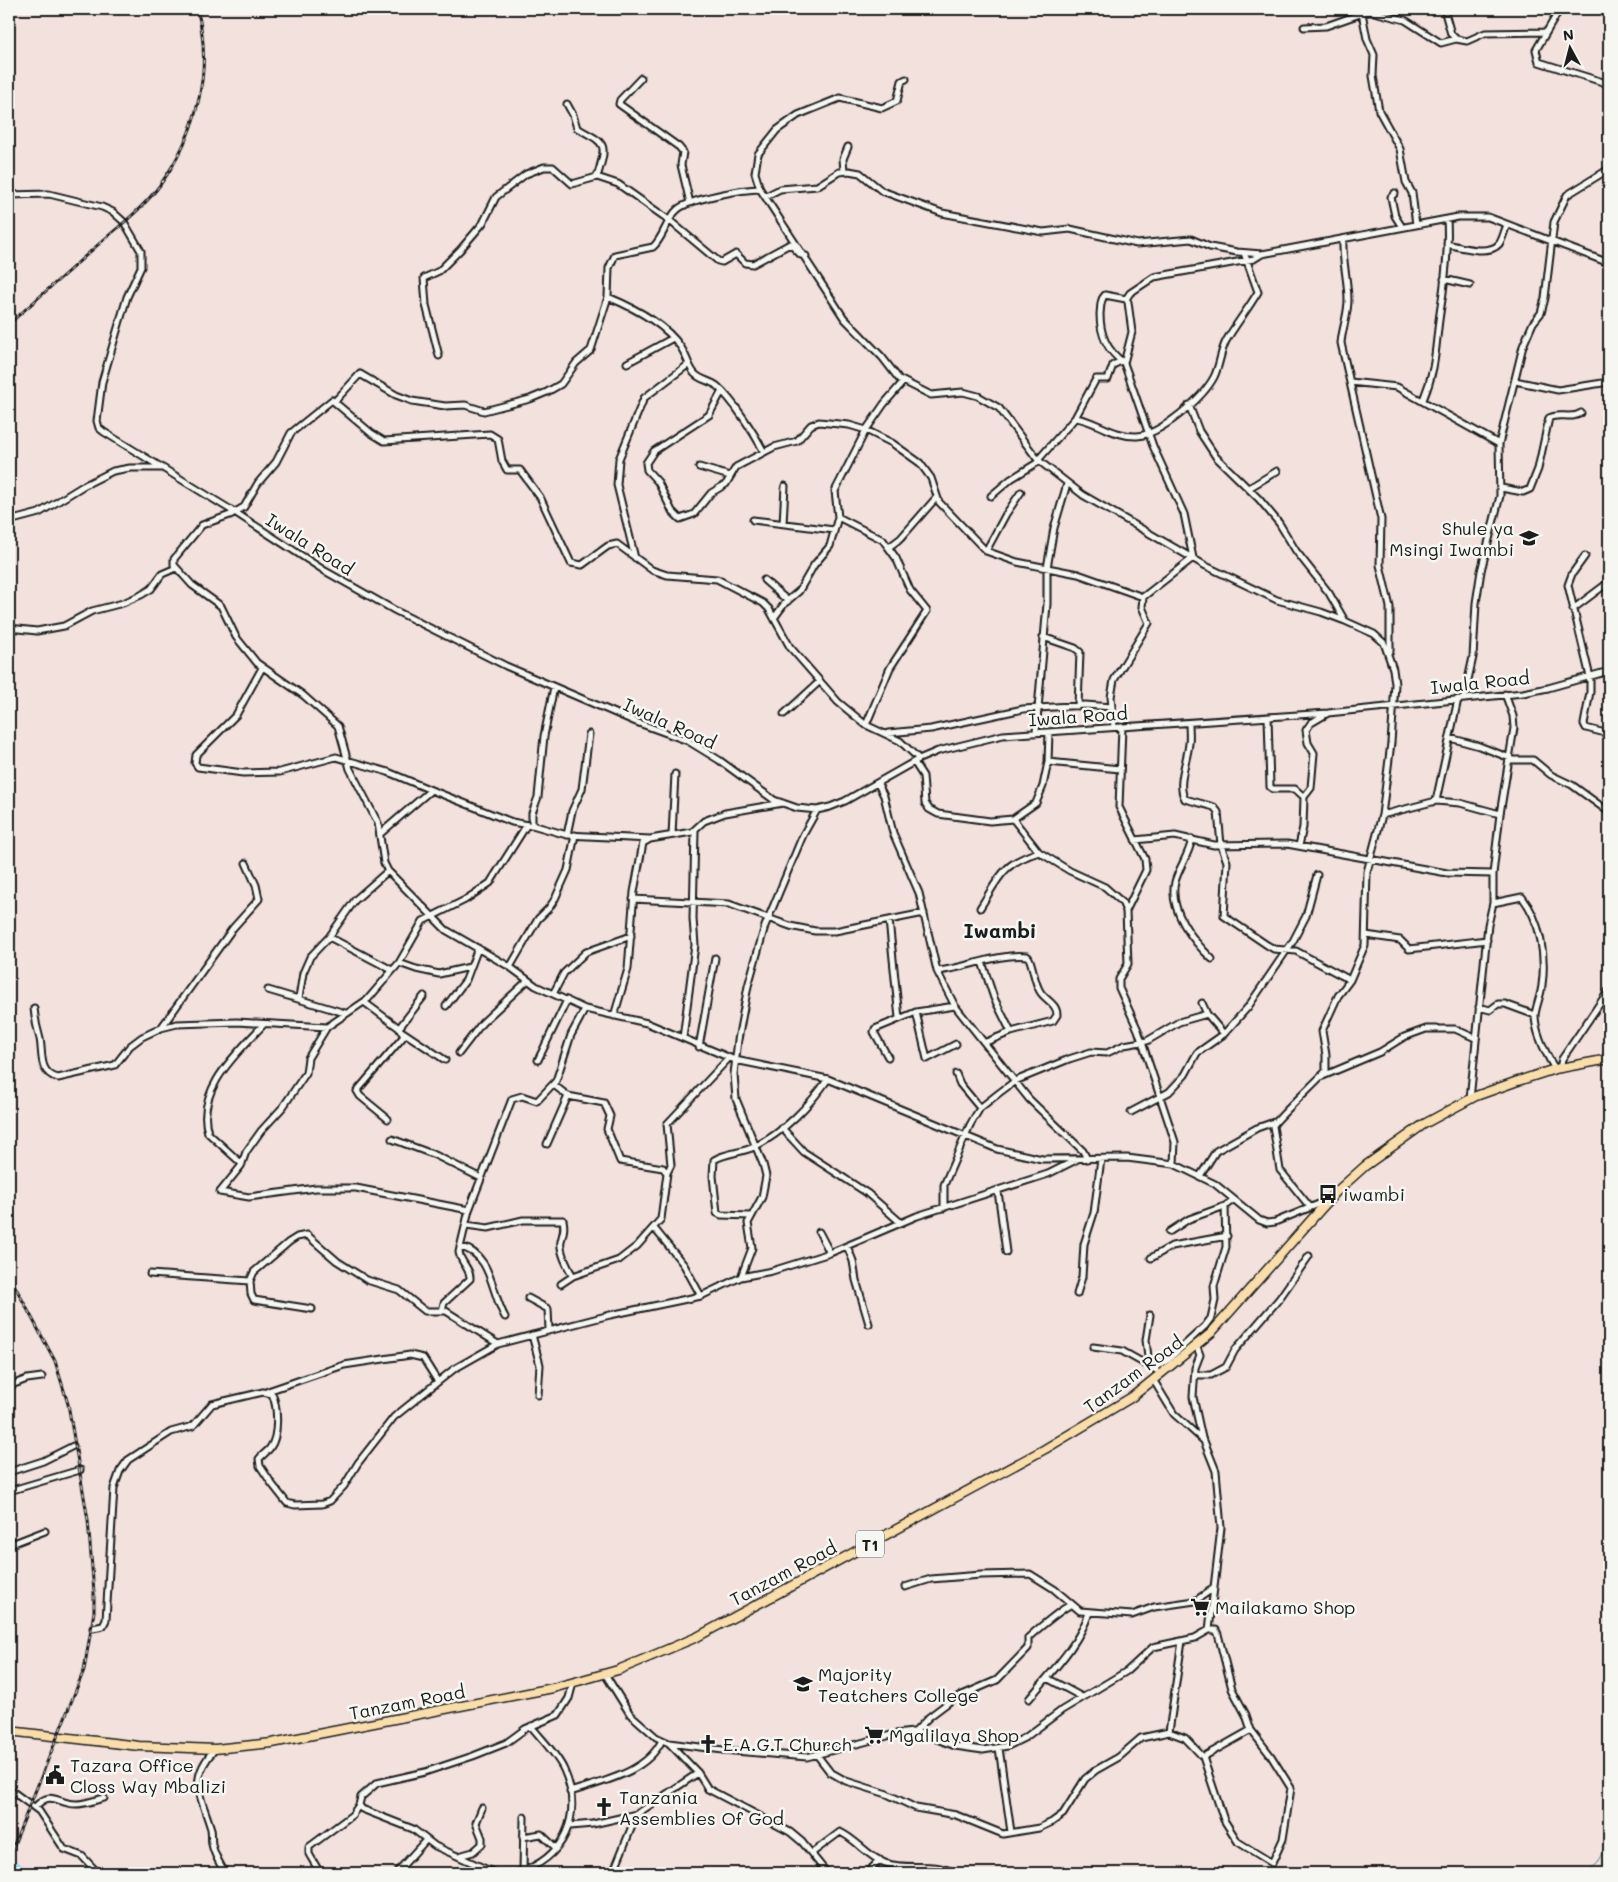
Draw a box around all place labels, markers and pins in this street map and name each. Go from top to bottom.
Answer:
place label: Shule ya Msingi Iwambi [1389,516,1514,561]
school or university icon: Shule ya Msingi Iwambi [1518,527,1540,549]
place label: iwambi [1343,1182,1405,1206]
bus stop icon: iwambi [1317,1183,1339,1205]
place label: Mailakamo Shop [1215,1595,1355,1619]
supermarket icon: Mailakamo Shop [1189,1596,1211,1618]
place label: Majority Teatchers College [818,1662,979,1707]
school or university icon: Majority Teatchers College [792,1673,814,1695]
place label: Mgalilaya Shop [889,1723,1019,1747]
supermarket icon: Mgalilaya Shop [863,1724,885,1746]
place label: E.A.G.T Church [723,1732,852,1756]
church icon: E.A.G.T Church [697,1733,719,1755]
place label: Tazara Office Closs Way Mbalizi [70,1753,226,1798]
public building icon: Tazara Office Closs Way Mbalizi [44,1764,66,1786]
place label: Tanzania Assemblies Of God [619,1785,784,1830]
church icon: Tanzania Assemblies Of God [593,1796,615,1818]

